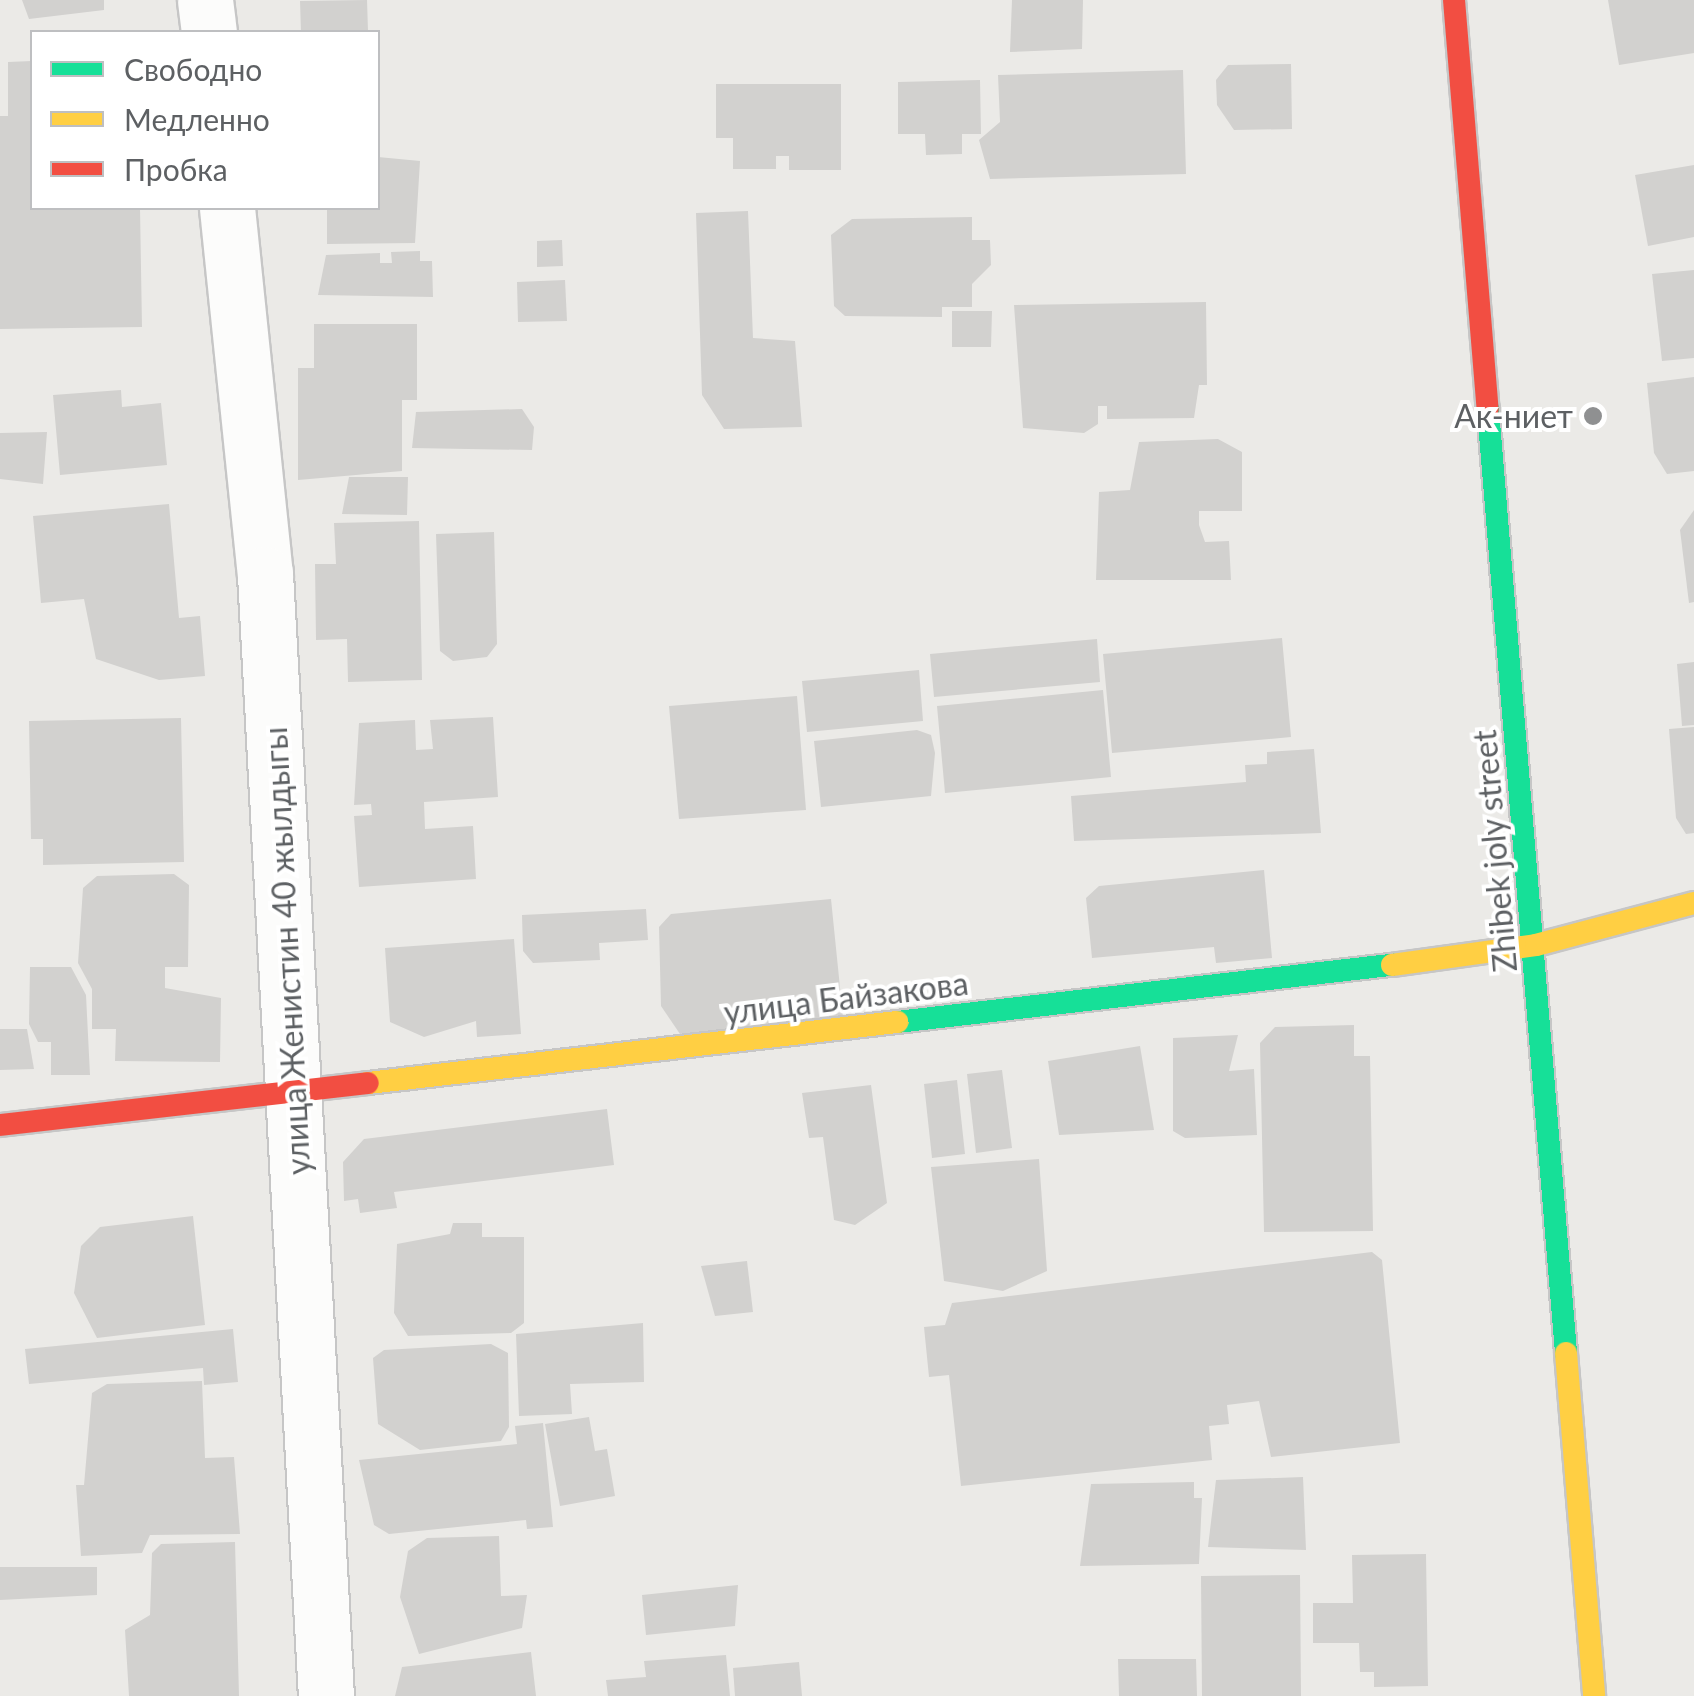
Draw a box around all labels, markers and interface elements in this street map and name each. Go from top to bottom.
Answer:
legend [30,30,380,210]
text: Свободно [124,51,262,87]
text: Медленно [124,101,270,137]
text: Пробка [124,151,228,187]
place label: Ак-ниет [1454,397,1573,435]
marker: Ак-ниет [1582,405,1604,427]
street label: улица Женистин 40 жылдыгы [256,726,318,1176]
street label: Zhibek joly street [1465,728,1525,974]
street label: улица Байзакова [722,964,970,1032]

